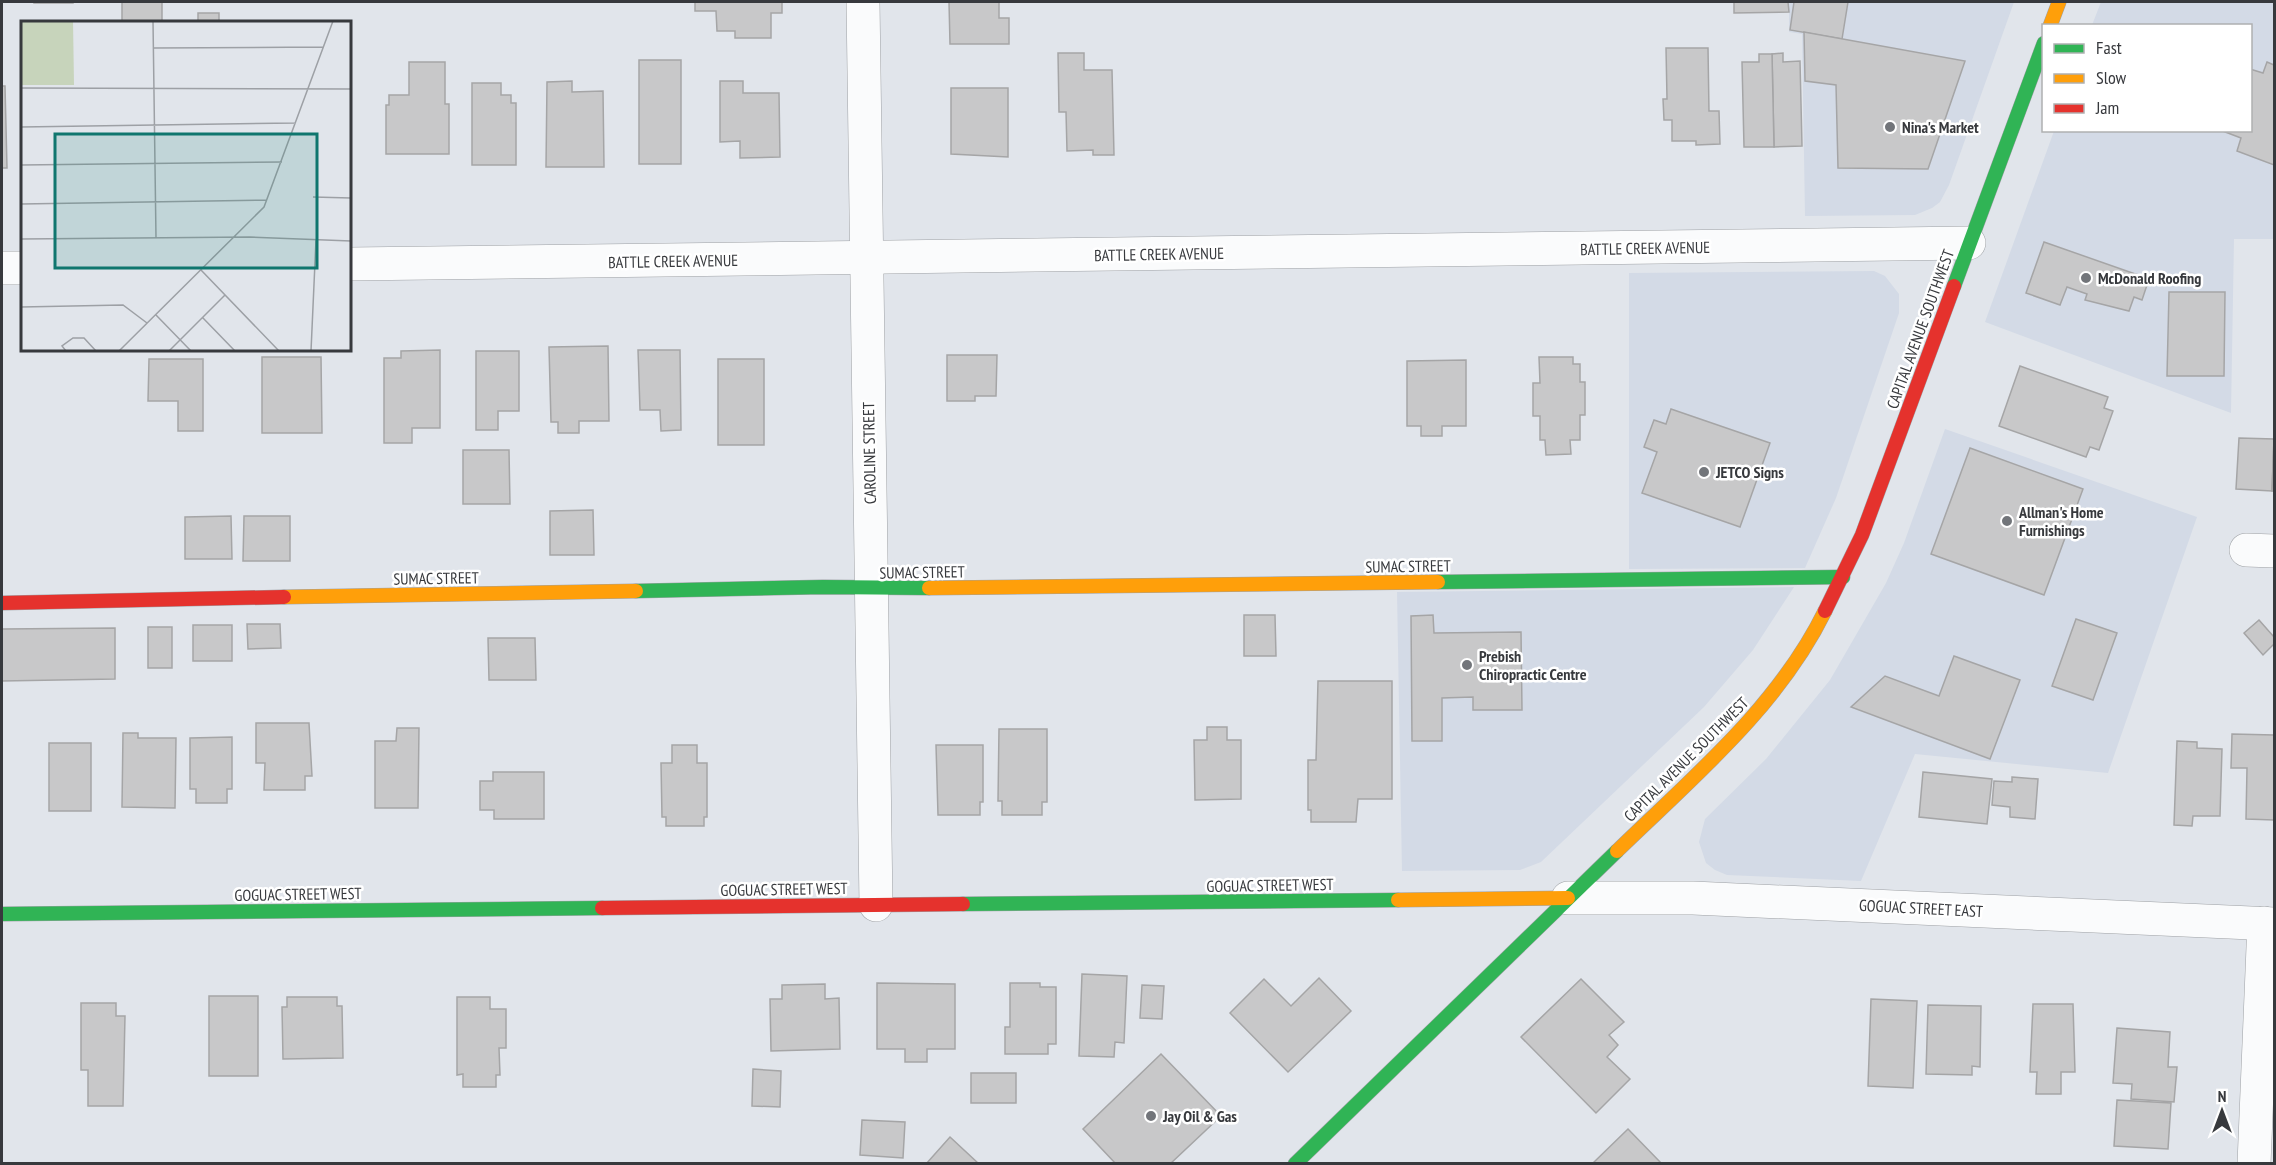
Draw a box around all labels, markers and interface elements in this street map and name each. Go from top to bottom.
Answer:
inset map [21,21,351,351]
legend [2042,24,2252,132]
text: Fast [2096,36,2122,59]
text: Slow [2096,66,2127,89]
text: Jam [2095,96,2119,119]
place label: Nina's Market [1902,117,1979,137]
marker: Nina's Market [1883,120,1897,134]
street label: BATTLE CREEK AVENUE [1580,237,1710,259]
street label: BATTLE CREEK AVENUE [1094,243,1224,265]
street label: CAPITAL AVENUE SOUTHWEST [1882,247,1958,411]
street label: BATTLE CREEK AVENUE [608,250,738,272]
place label: McDonald Roofing [2098,268,2201,288]
marker: McDonald Roofing [2079,271,2093,285]
street label: CAROLINE STREET [858,402,880,504]
place label: JETCO Signs [1715,462,1784,482]
marker: JETCO Signs [1697,465,1711,479]
place label: Allman's Home Furnishings [2018,502,2104,540]
marker: Allman's Home Furnishings [2000,514,2014,528]
street label: SUMAC STREET [1365,555,1451,577]
street label: SUMAC STREET [879,561,965,583]
street label: SUMAC STREET [393,567,479,589]
place label: Prebish Chiropractic Centre [1479,646,1587,684]
marker: Prebish Chiropractic Centre [1460,658,1474,672]
street label: CAPITAL AVENUE SOUTHWEST [1620,693,1752,825]
street label: GOGUAC STREET WEST [1206,874,1334,896]
street label: GOGUAC STREET WEST [720,878,848,900]
street label: GOGUAC STREET WEST [234,883,362,905]
street label: GOGUAC STREET EAST [1858,895,1984,921]
north arrow [2192,1081,2252,1141]
text: N [2218,1086,2226,1106]
place label: Jay Oil & Gas [1162,1106,1237,1126]
marker: Jay Oil & Gas [1144,1109,1158,1123]

